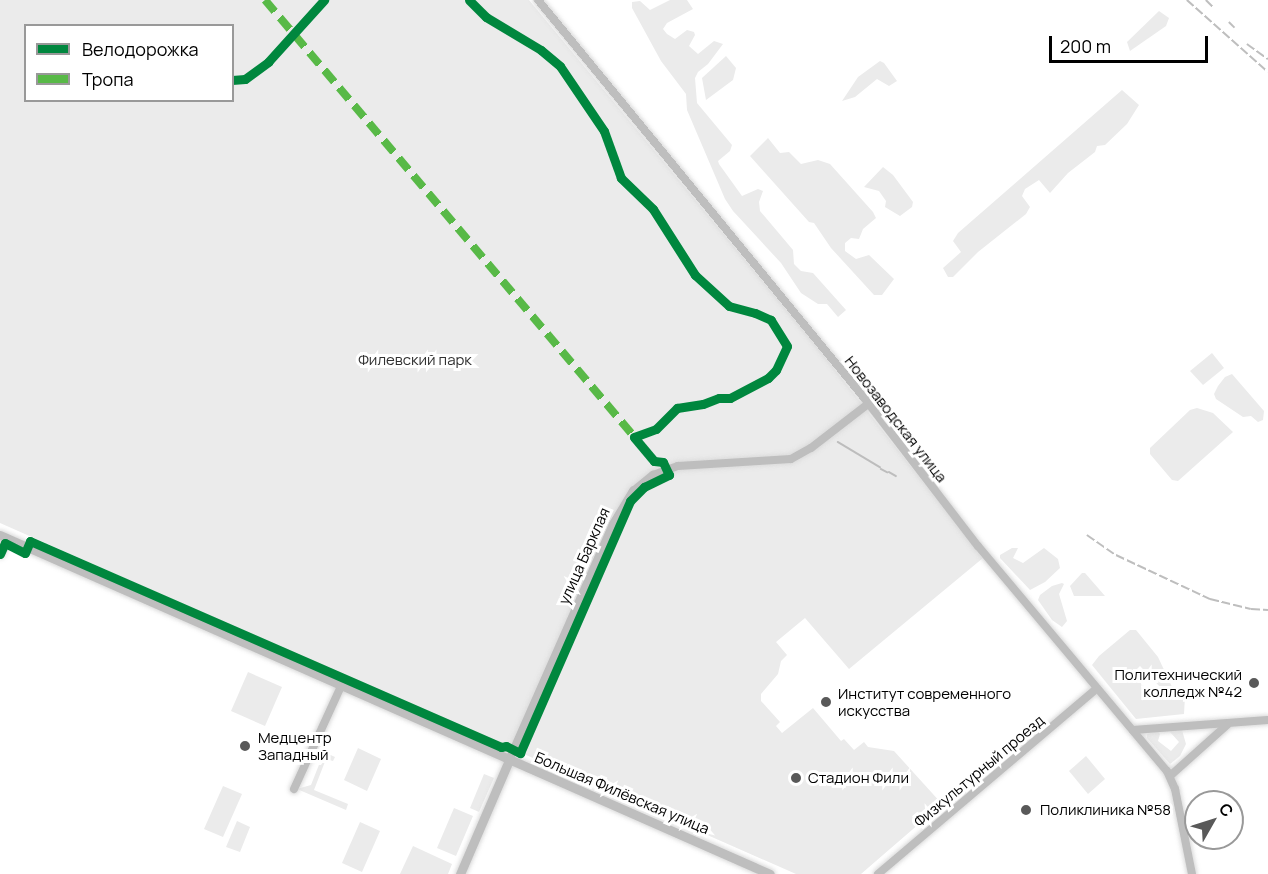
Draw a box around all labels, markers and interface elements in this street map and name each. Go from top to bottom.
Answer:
legend [24,24,234,102]
scale bar [1052,24,1211,62]
text: 200 m [1060,34,1111,58]
text: Велодорожка [82,37,199,61]
text: Тропа [82,67,133,91]
park label: Филевский парк [358,351,472,369]
street label: Новозаводская улица [841,352,951,486]
street label: улица Барклая [555,505,613,607]
place label: Политехнический колледж №42 [1114,665,1242,700]
marker: Политехнический колледж №42 [1247,676,1261,690]
place label: Институт современного искусства [838,684,1011,719]
marker: Институт современного искусства [819,695,833,709]
street label: Физкультурный проезд [910,711,1048,831]
place label: Медцентр Западный [258,728,332,763]
marker: Медцентр Западный [236,737,254,755]
street label: Большая Филёвская улица [532,748,712,838]
place label: Стадион Фили [808,769,909,787]
marker: Стадион Фили [789,771,803,785]
north arrow [1184,790,1244,850]
text: С [1214,798,1239,821]
marker: Поликлиника №58 [1017,801,1035,819]
place label: Поликлиника №58 [1040,801,1171,819]

